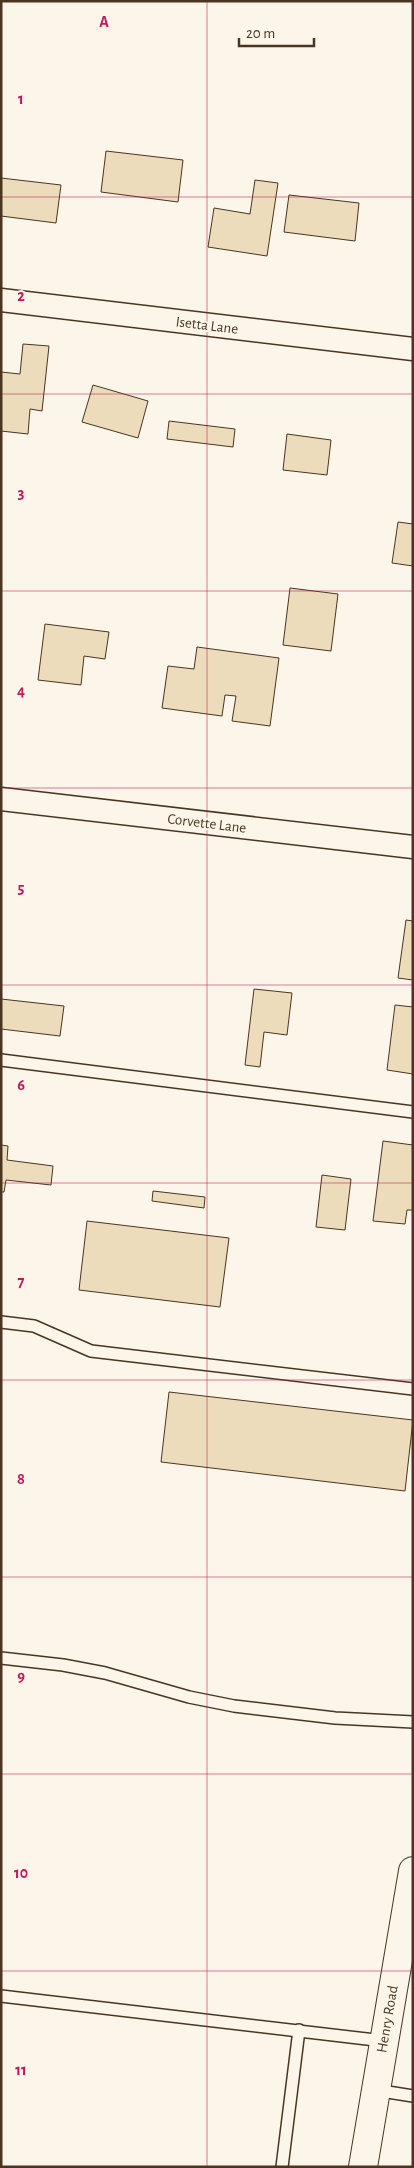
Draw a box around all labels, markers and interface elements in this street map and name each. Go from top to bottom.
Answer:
text: A [99,14,109,30]
scale bar [239,15,314,47]
text: 20 m [246,26,275,41]
text: 1 [18,91,24,107]
text: 2 [17,288,25,304]
street label: Isetta Lane [175,314,239,337]
text: 3 [18,485,25,501]
text: 4 [17,683,25,699]
street label: Corvette Lane [167,811,247,836]
text: 5 [18,880,25,896]
text: 6 [17,1077,25,1093]
text: 7 [18,1274,25,1290]
text: 8 [17,1471,25,1487]
text: 9 [17,1668,25,1684]
text: 10 [14,1865,28,1881]
street label: Henry Road [374,1984,401,2054]
text: 11 [15,2062,27,2078]

